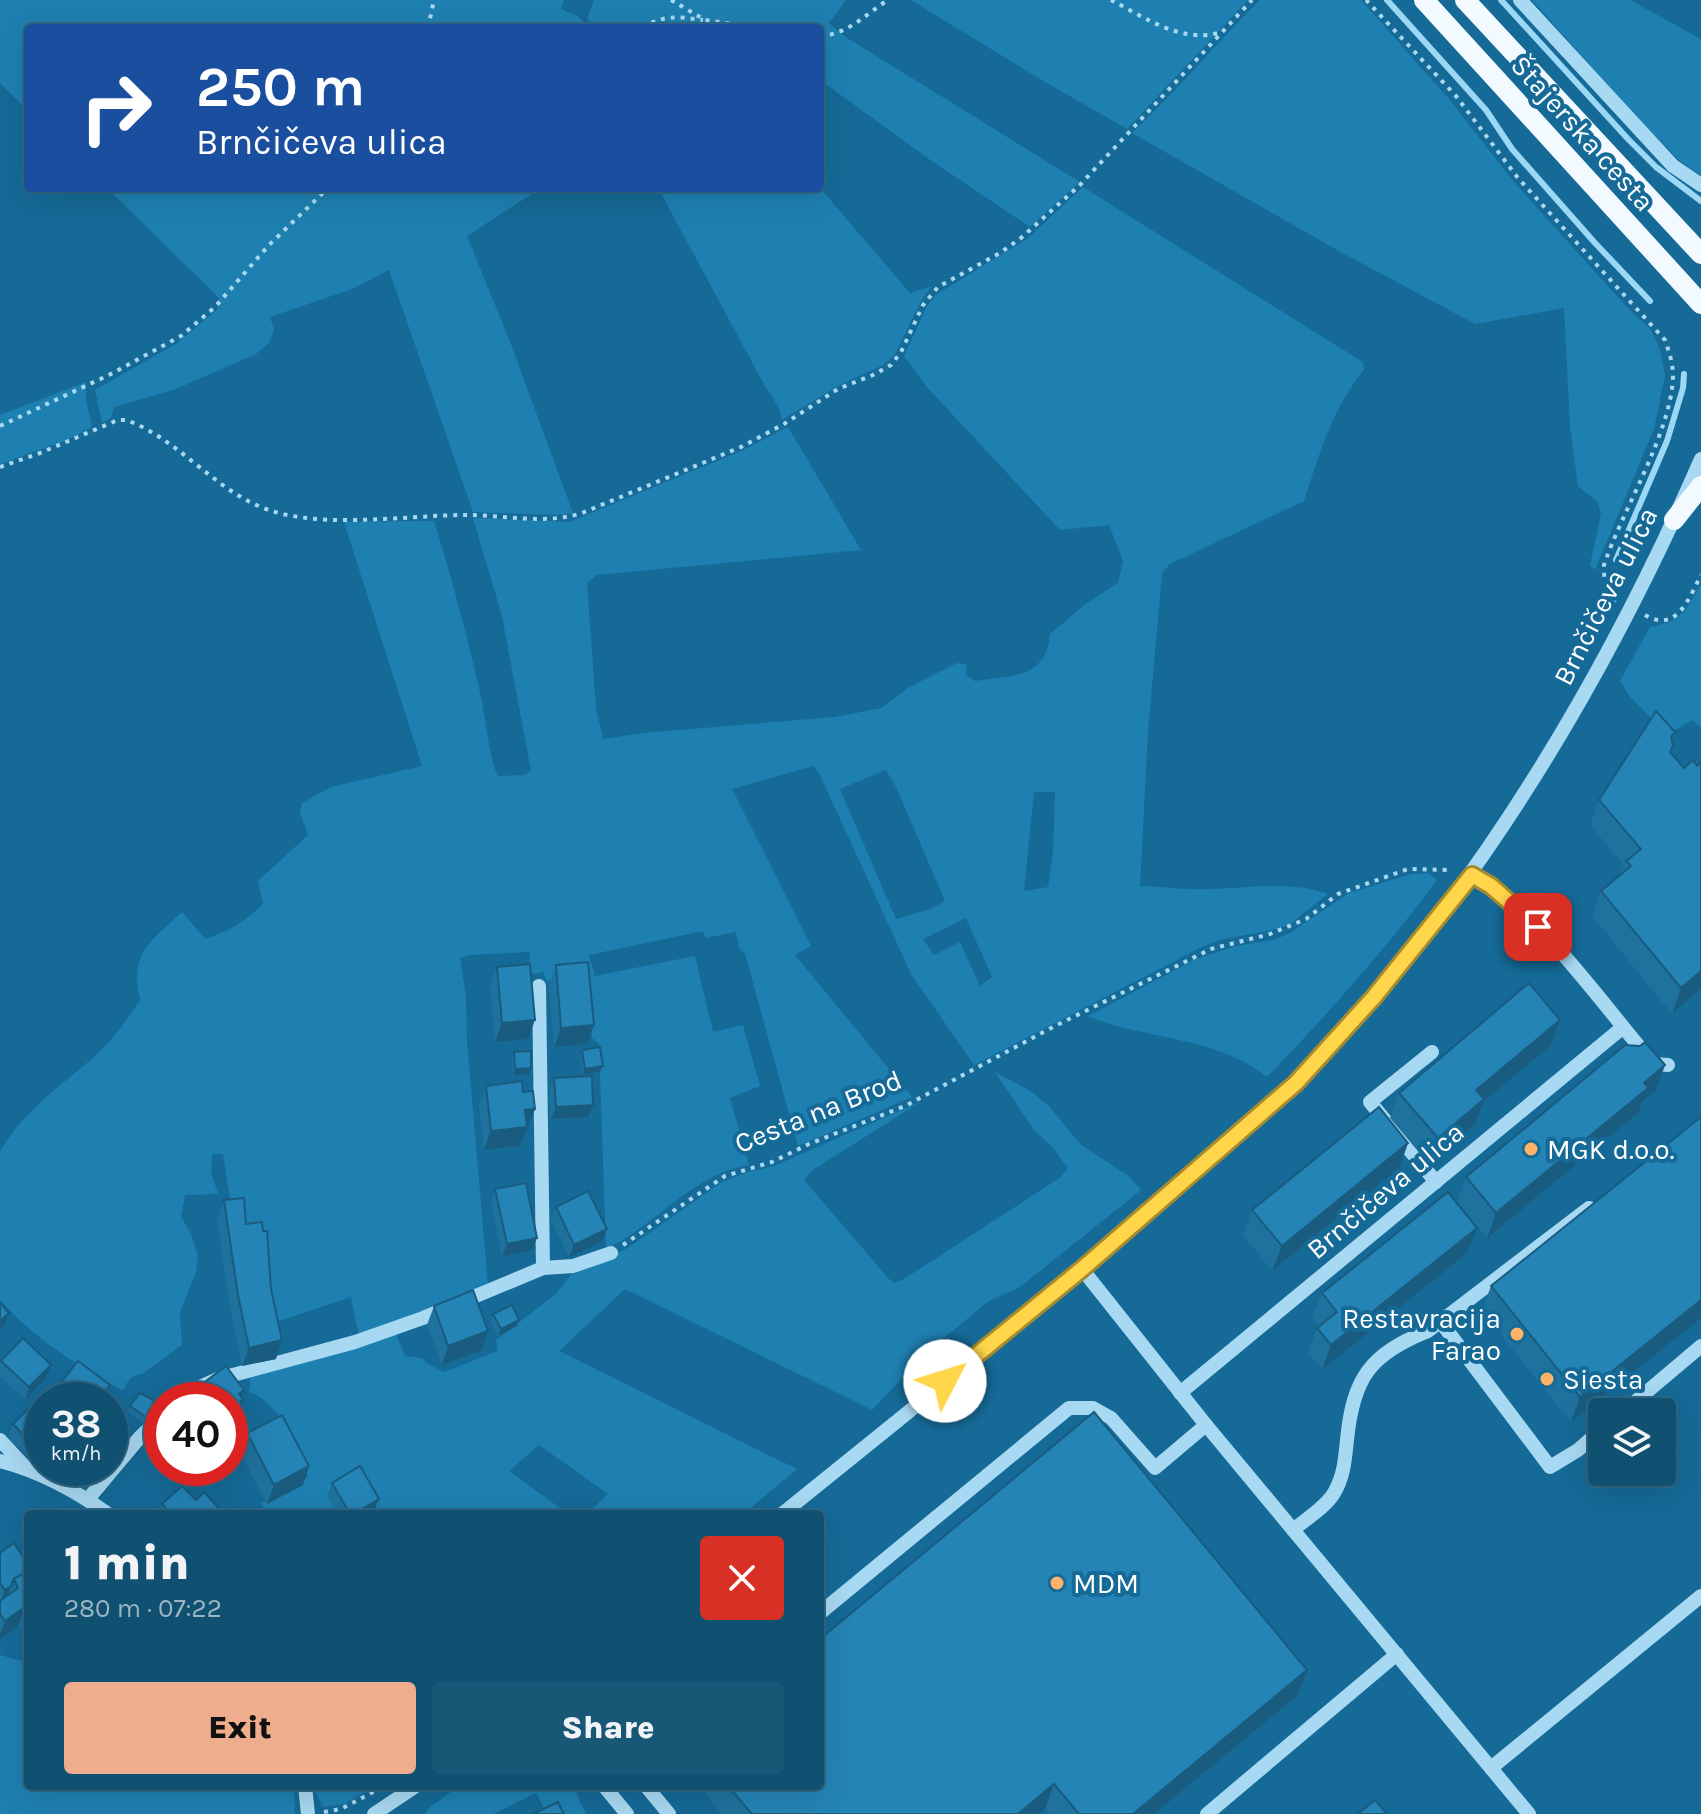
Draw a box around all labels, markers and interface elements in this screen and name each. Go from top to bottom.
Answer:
street label: Štajerska cesta [1504,49,1661,218]
text: 250 m [196,54,365,119]
icon: right [64,56,168,160]
text: Brnčičeva ulica [196,121,447,163]
street label: Brnčičeva ulica [1546,502,1664,691]
pin [1504,893,1572,961]
icon: arrive [1516,905,1560,949]
street label: Cesta na Brod [730,1063,907,1160]
street label: Brnčičeva ulica [1300,1115,1471,1266]
place label: MGK d.o.o. [1547,1133,1675,1166]
marker: MGK d.o.o. [1522,1140,1540,1158]
place label: Restavracija Farao [1342,1302,1501,1367]
marker: Restavracija Farao [1508,1325,1526,1343]
position arrow [903,1339,987,1423]
place label: Siesta [1563,1363,1643,1396]
marker: Siesta [1538,1370,1556,1388]
speed limit sign: 40 [144,1382,248,1486]
map controls [1588,1398,1676,1486]
button: layers [1588,1398,1676,1486]
text: 38 [51,1400,101,1447]
text: km/h [51,1442,101,1465]
text: 1 min [64,1535,190,1591]
button: close [700,1536,784,1620]
place label: MDM [1073,1567,1139,1600]
marker: MDM [1048,1574,1066,1592]
text: 280 m · 07:22 [64,1593,222,1624]
button: Exit [64,1682,416,1774]
button: Share [432,1682,784,1774]

